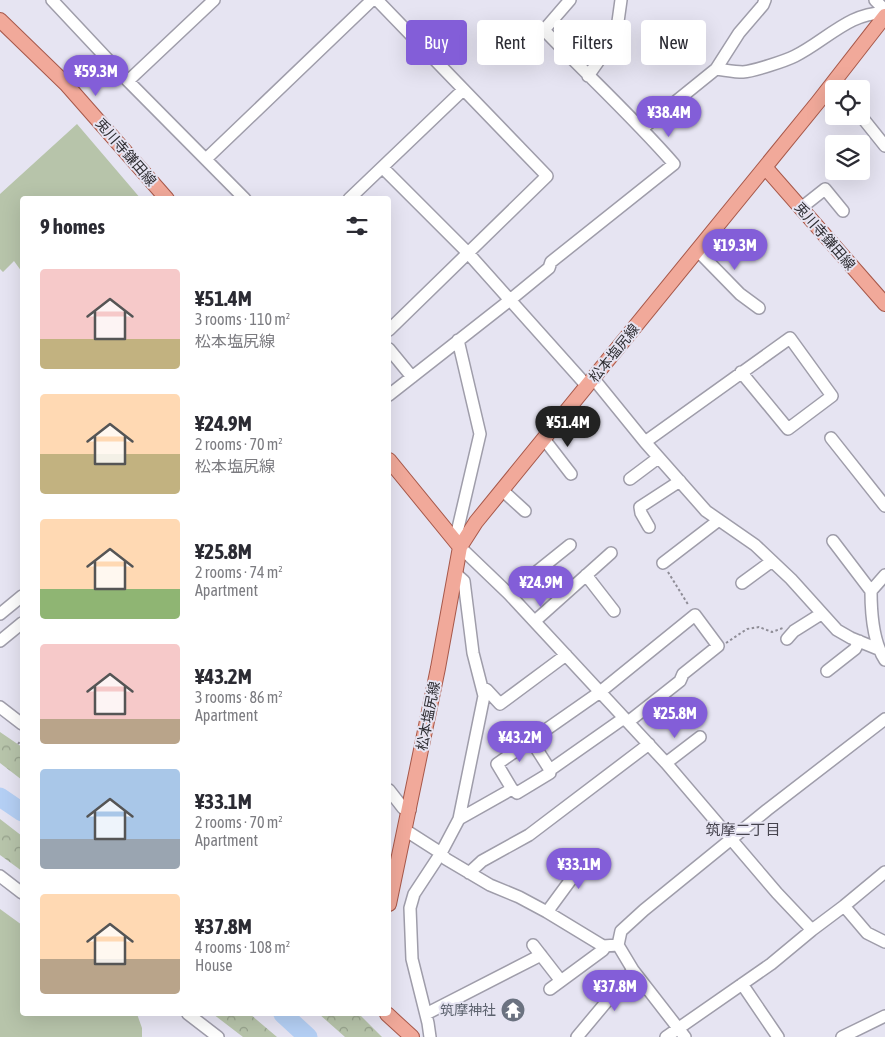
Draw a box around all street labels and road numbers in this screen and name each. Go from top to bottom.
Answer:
street label: 兎川寺鎌田線 [92,115,160,189]
street label: 兎川寺鎌田線 [791,199,859,273]
street label: 松本塩尻線 [586,321,642,385]
street label: 松本塩尻線 [413,680,443,752]

